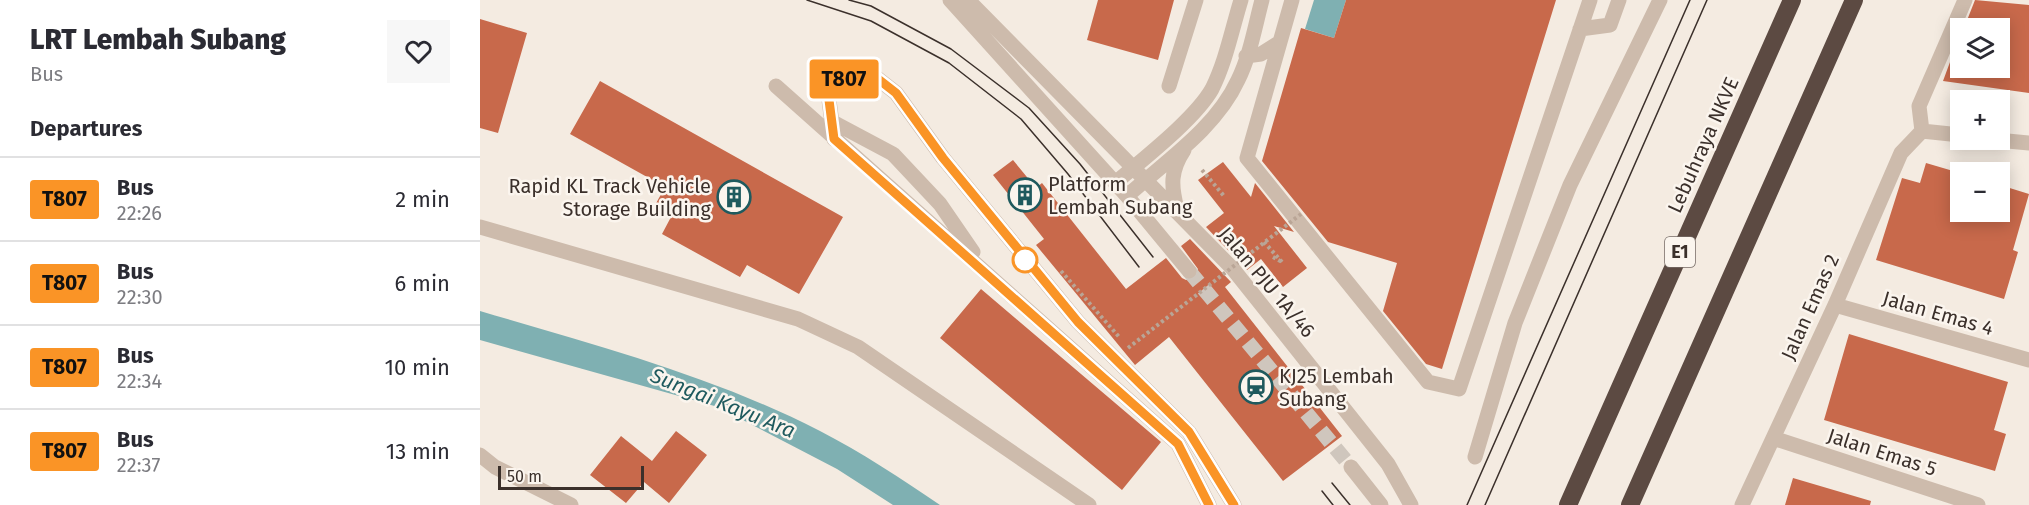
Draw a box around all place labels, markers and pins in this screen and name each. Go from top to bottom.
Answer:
place label: Platform Lembah Subang [1048,172,1193,219]
place label: Rapid KL Track Vehicle Storage Building [509,174,712,221]
building icon: Platform Lembah Subang [1007,177,1043,213]
building icon: Rapid KL Track Vehicle Storage Building [716,179,752,215]
unlabelled marker [1012,247,1038,273]
place label: KJ25 Lembah Subang [1279,364,1394,411]
station icon: KJ25 Lembah Subang [1238,369,1274,405]

